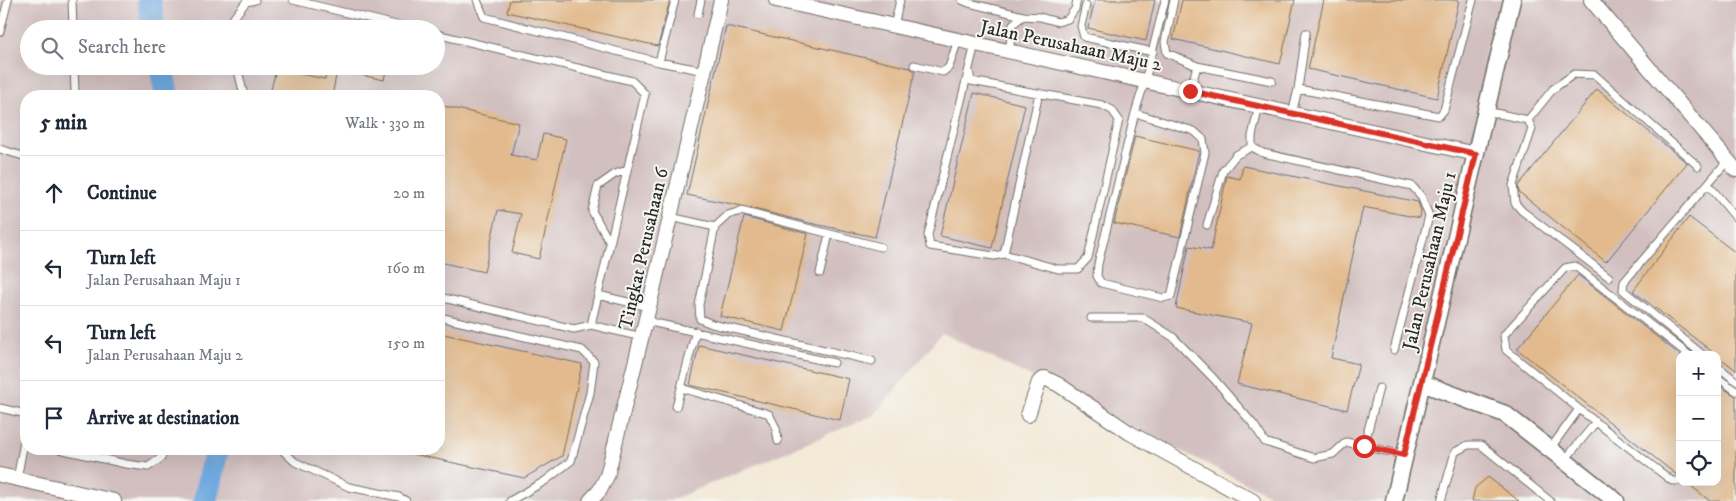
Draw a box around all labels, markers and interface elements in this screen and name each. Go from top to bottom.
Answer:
street label: Jalan Perusahaan Maju 2 [976,15,1165,77]
search box [20,20,445,75]
icon: search [38,34,66,62]
text: Search here [78,36,166,59]
route end [1179,80,1202,103]
text: 5 min [40,110,87,136]
text: Walk · 330 m [345,113,425,133]
street label: Tingkat Perusahaan 6 [614,165,674,332]
street label: Jalan Perusahaan Maju 1 [1398,169,1462,355]
icon: ahead [40,179,68,207]
text: Continue [87,182,157,205]
text: 20 m [393,183,425,203]
text: Turn left [87,247,156,270]
icon: left [40,254,68,282]
text: 160 m [387,258,425,278]
text: Jalan Perusahaan Maju 1 [87,270,241,290]
text: Turn left [87,322,156,345]
icon: left [40,329,68,357]
text: 150 m [387,333,425,353]
text: Jalan Perusahaan Maju 2 [87,345,243,365]
map controls [1676,351,1721,486]
button: + [1676,351,1721,396]
button: − [1676,396,1721,441]
icon: arrive [40,404,68,432]
text: Arrive at destination [87,407,239,430]
route start [1353,435,1376,458]
button: locate [1676,441,1721,486]

